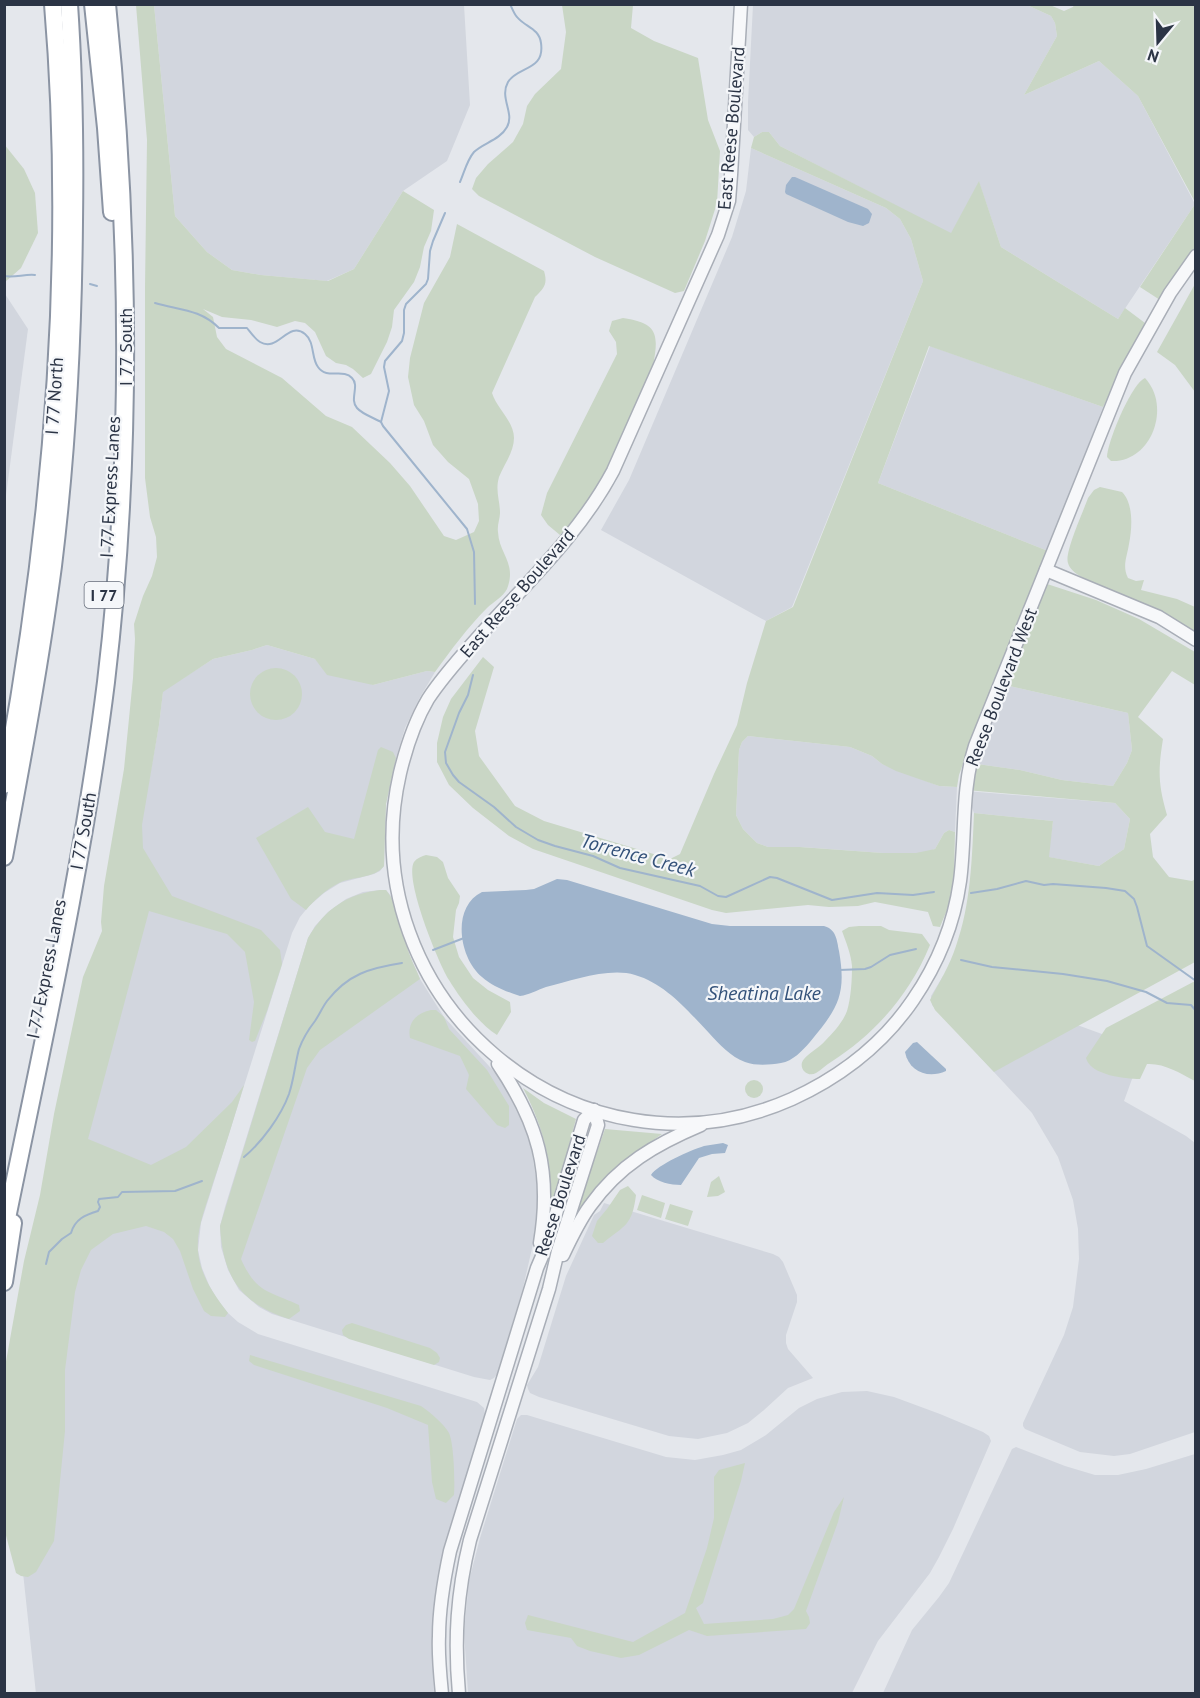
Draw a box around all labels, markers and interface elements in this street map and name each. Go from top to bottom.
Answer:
north arrow [1128,12,1188,72]
street label: East Reese Boulevard [712,45,750,211]
text: N [1145,45,1161,67]
street label: I 77 South [114,308,137,386]
street label: I 77 North [40,356,68,436]
street label: I 77 Express Lanes [95,416,125,558]
street label: East Reese Boulevard [455,524,579,662]
road number: I 77 [84,582,124,608]
street label: Reese Boulevard West [960,604,1042,770]
street label: I 77 South [65,790,101,872]
water label: Torrence Creek [578,827,699,883]
street label: I 77 Express Lanes [21,897,71,1041]
water label: Sheatina Lake [707,980,821,1006]
street label: Reese Boulevard [529,1131,591,1259]

